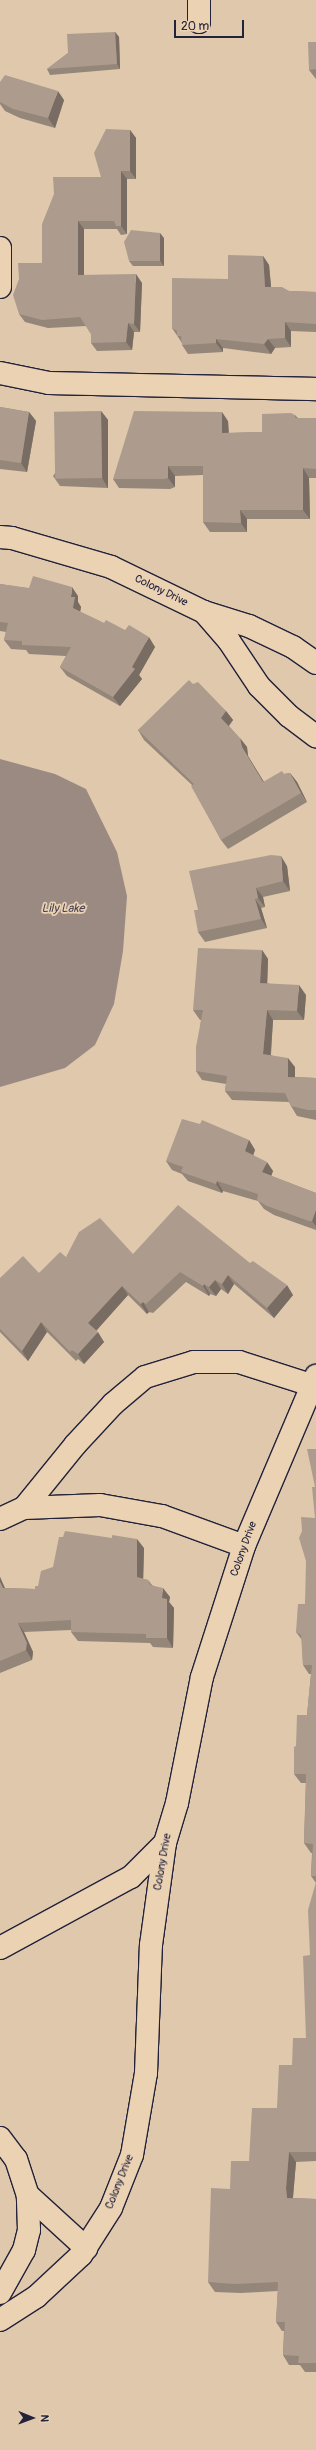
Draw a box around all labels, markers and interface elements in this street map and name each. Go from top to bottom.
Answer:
scale bar [176,12,246,38]
text: 20 m [181,19,209,34]
street label: Colony Drive [132,572,190,610]
water label: Lily Lake [42,902,84,916]
street label: Colony Drive [228,1520,260,1578]
street label: Colony Drive [151,1832,175,1892]
street label: Colony Drive [103,2153,137,2211]
north arrow [12,2398,52,2438]
text: N [38,2414,51,2422]

